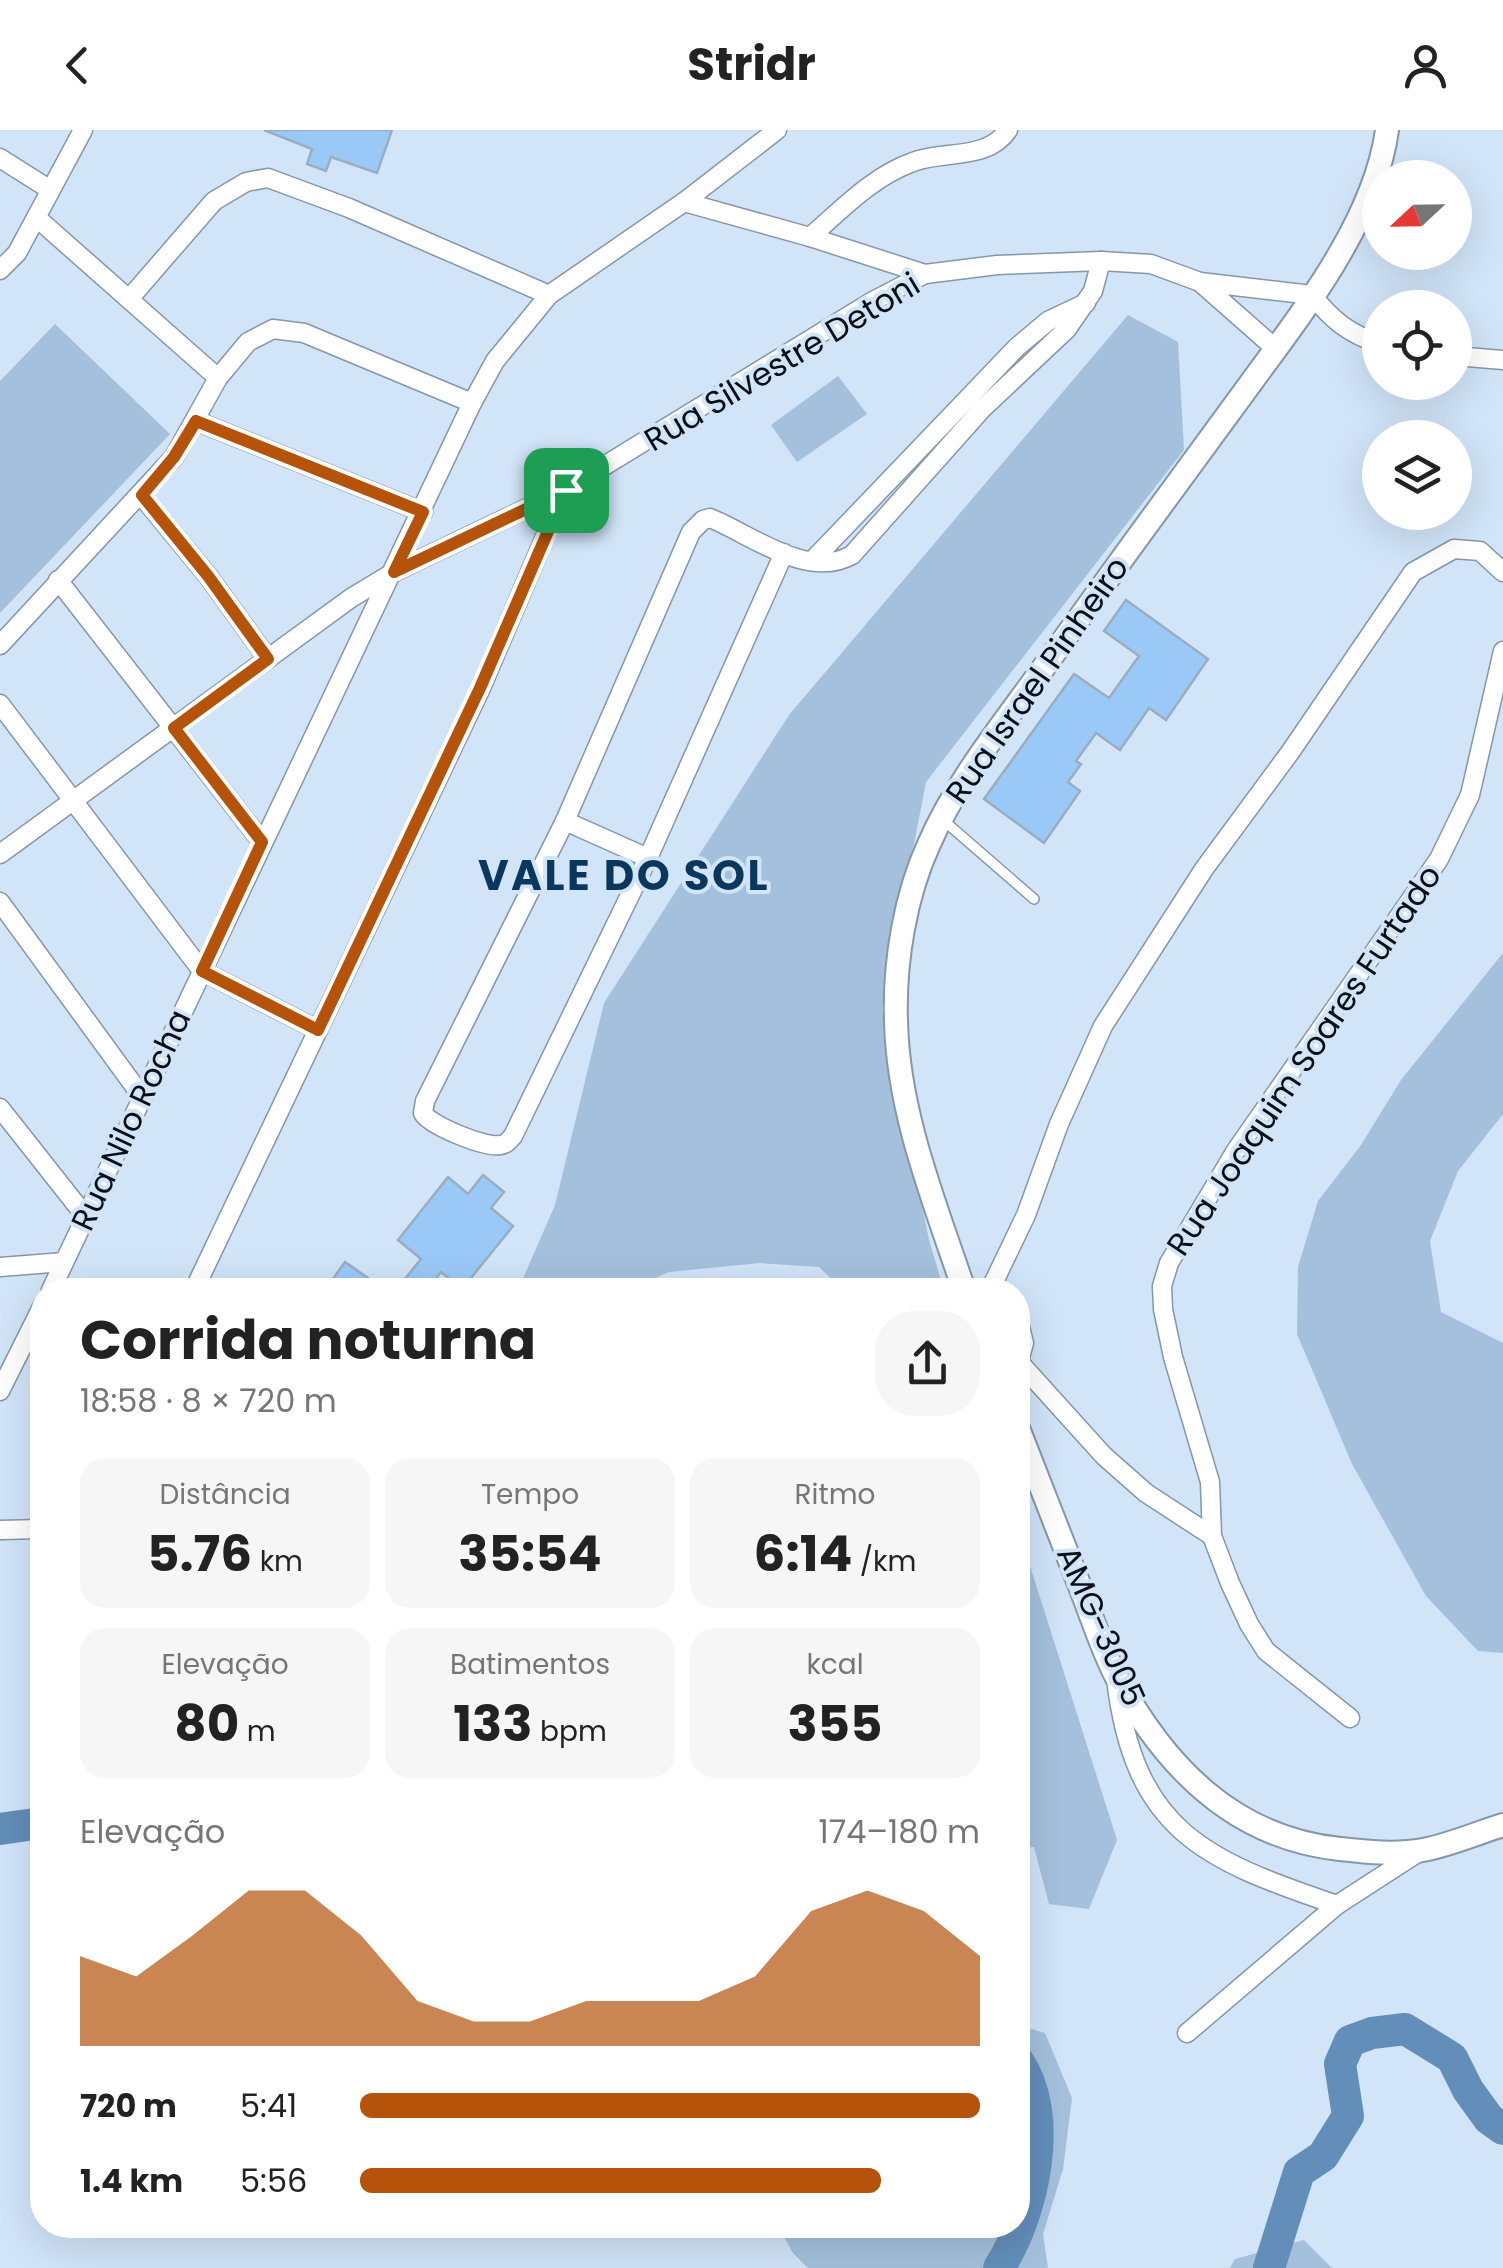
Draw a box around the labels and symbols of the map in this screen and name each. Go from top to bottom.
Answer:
north arrow [1362,160,1472,270]
street label: Rua Silvestre Detoni [636,261,928,462]
pin [524,448,609,533]
street label: Rua Israel Pinheiro [934,547,1139,812]
district label: VALE DO SOL [478,846,770,905]
street label: Rua Joaquim Soares Furtado [1156,855,1452,1264]
street label: Rua Nilo Rocha [60,1002,201,1238]
street label: AMG-3005 [1046,1539,1157,1713]

